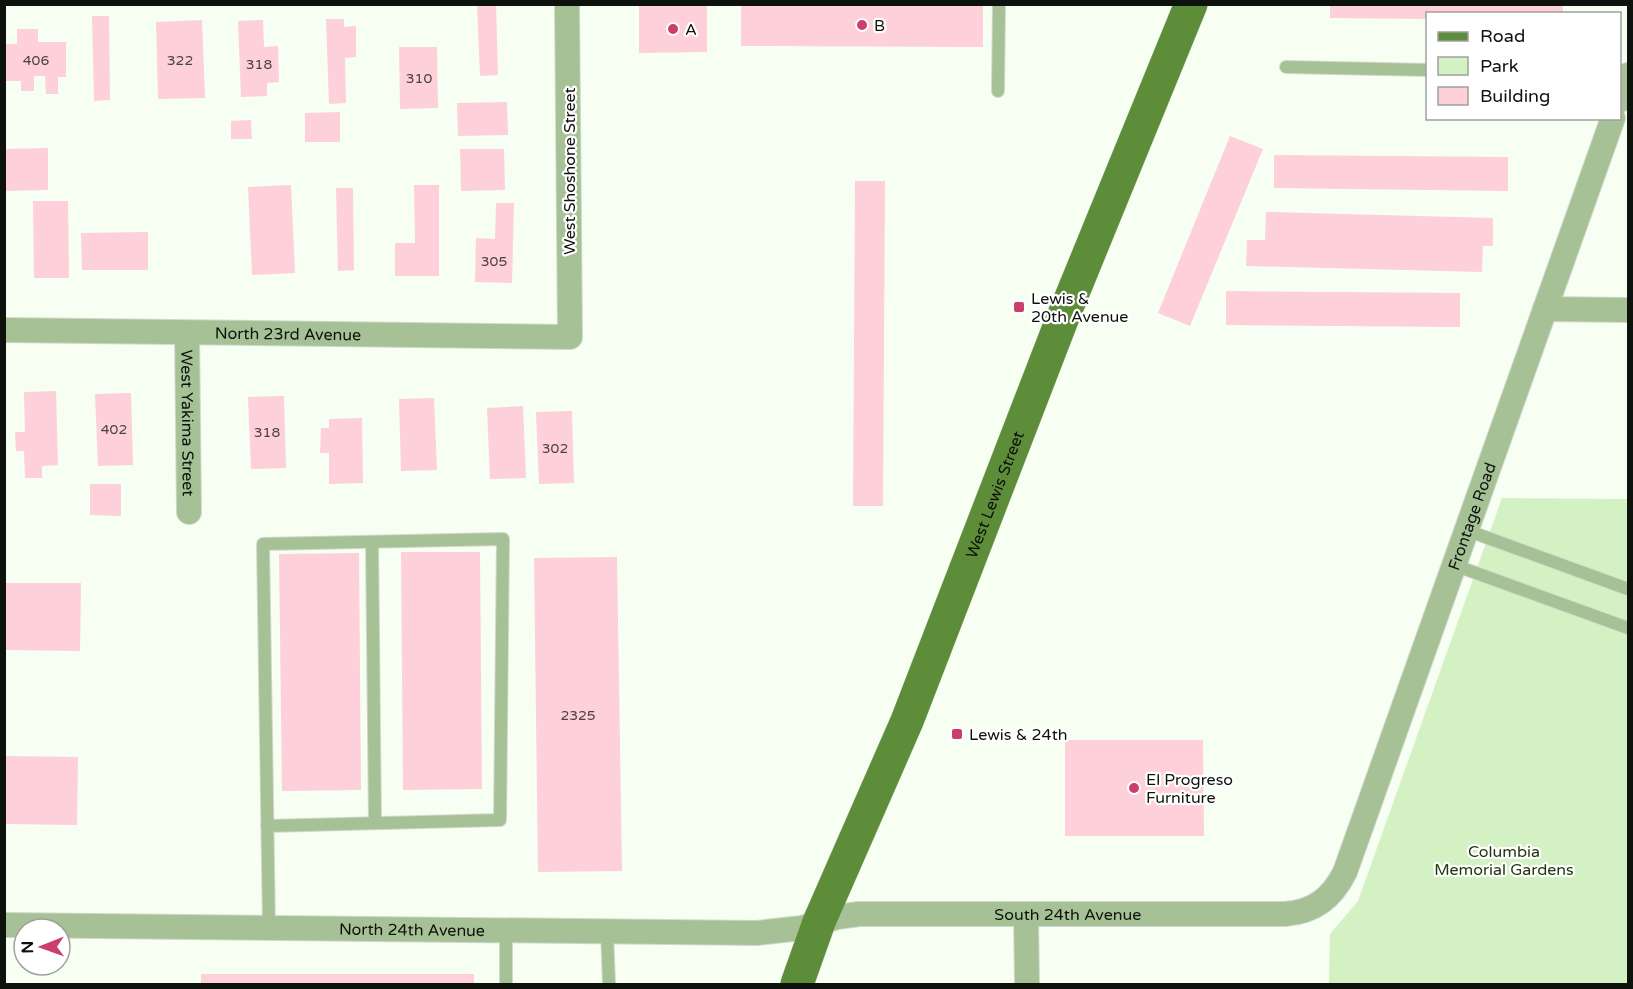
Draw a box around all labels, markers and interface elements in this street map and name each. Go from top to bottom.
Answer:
legend [1426,12,1621,120]
place label: B [874,16,885,36]
marker: B [855,18,869,32]
place label: A [685,20,697,40]
marker: A [666,22,680,36]
text: Road [1480,25,1525,47]
house number: 406 [23,52,49,69]
house number: 322 [167,52,193,69]
text: Park [1480,55,1519,77]
house number: 318 [246,56,272,73]
house number: 310 [406,70,432,87]
text: Building [1480,85,1550,107]
street label: West Shoshone Street [560,87,580,255]
house number: 305 [481,253,507,270]
place label: Lewis & 20th Avenue [1031,289,1128,327]
marker: Lewis & 20th Avenue [1012,300,1026,314]
street label: North 23rd Avenue [215,324,361,345]
street label: West Yakima Street [176,350,198,496]
house number: 402 [101,421,127,438]
house number: 318 [254,424,280,441]
street label: West Lewis Street [962,428,1029,561]
house number: 302 [542,440,568,457]
street label: Frontage Road [1444,460,1501,573]
house number: 2325 [560,707,596,724]
place label: Lewis & 24th [969,725,1068,745]
marker: Lewis & 24th [950,727,964,741]
place label: El Progreso Furniture [1146,770,1233,808]
marker: El Progreso Furniture [1127,781,1141,795]
park label: Columbia Memorial Gardens [1434,842,1574,880]
street label: South 24th Avenue [994,905,1141,925]
north arrow [12,917,72,977]
street label: North 24th Avenue [339,920,485,941]
text: N [18,941,38,954]

